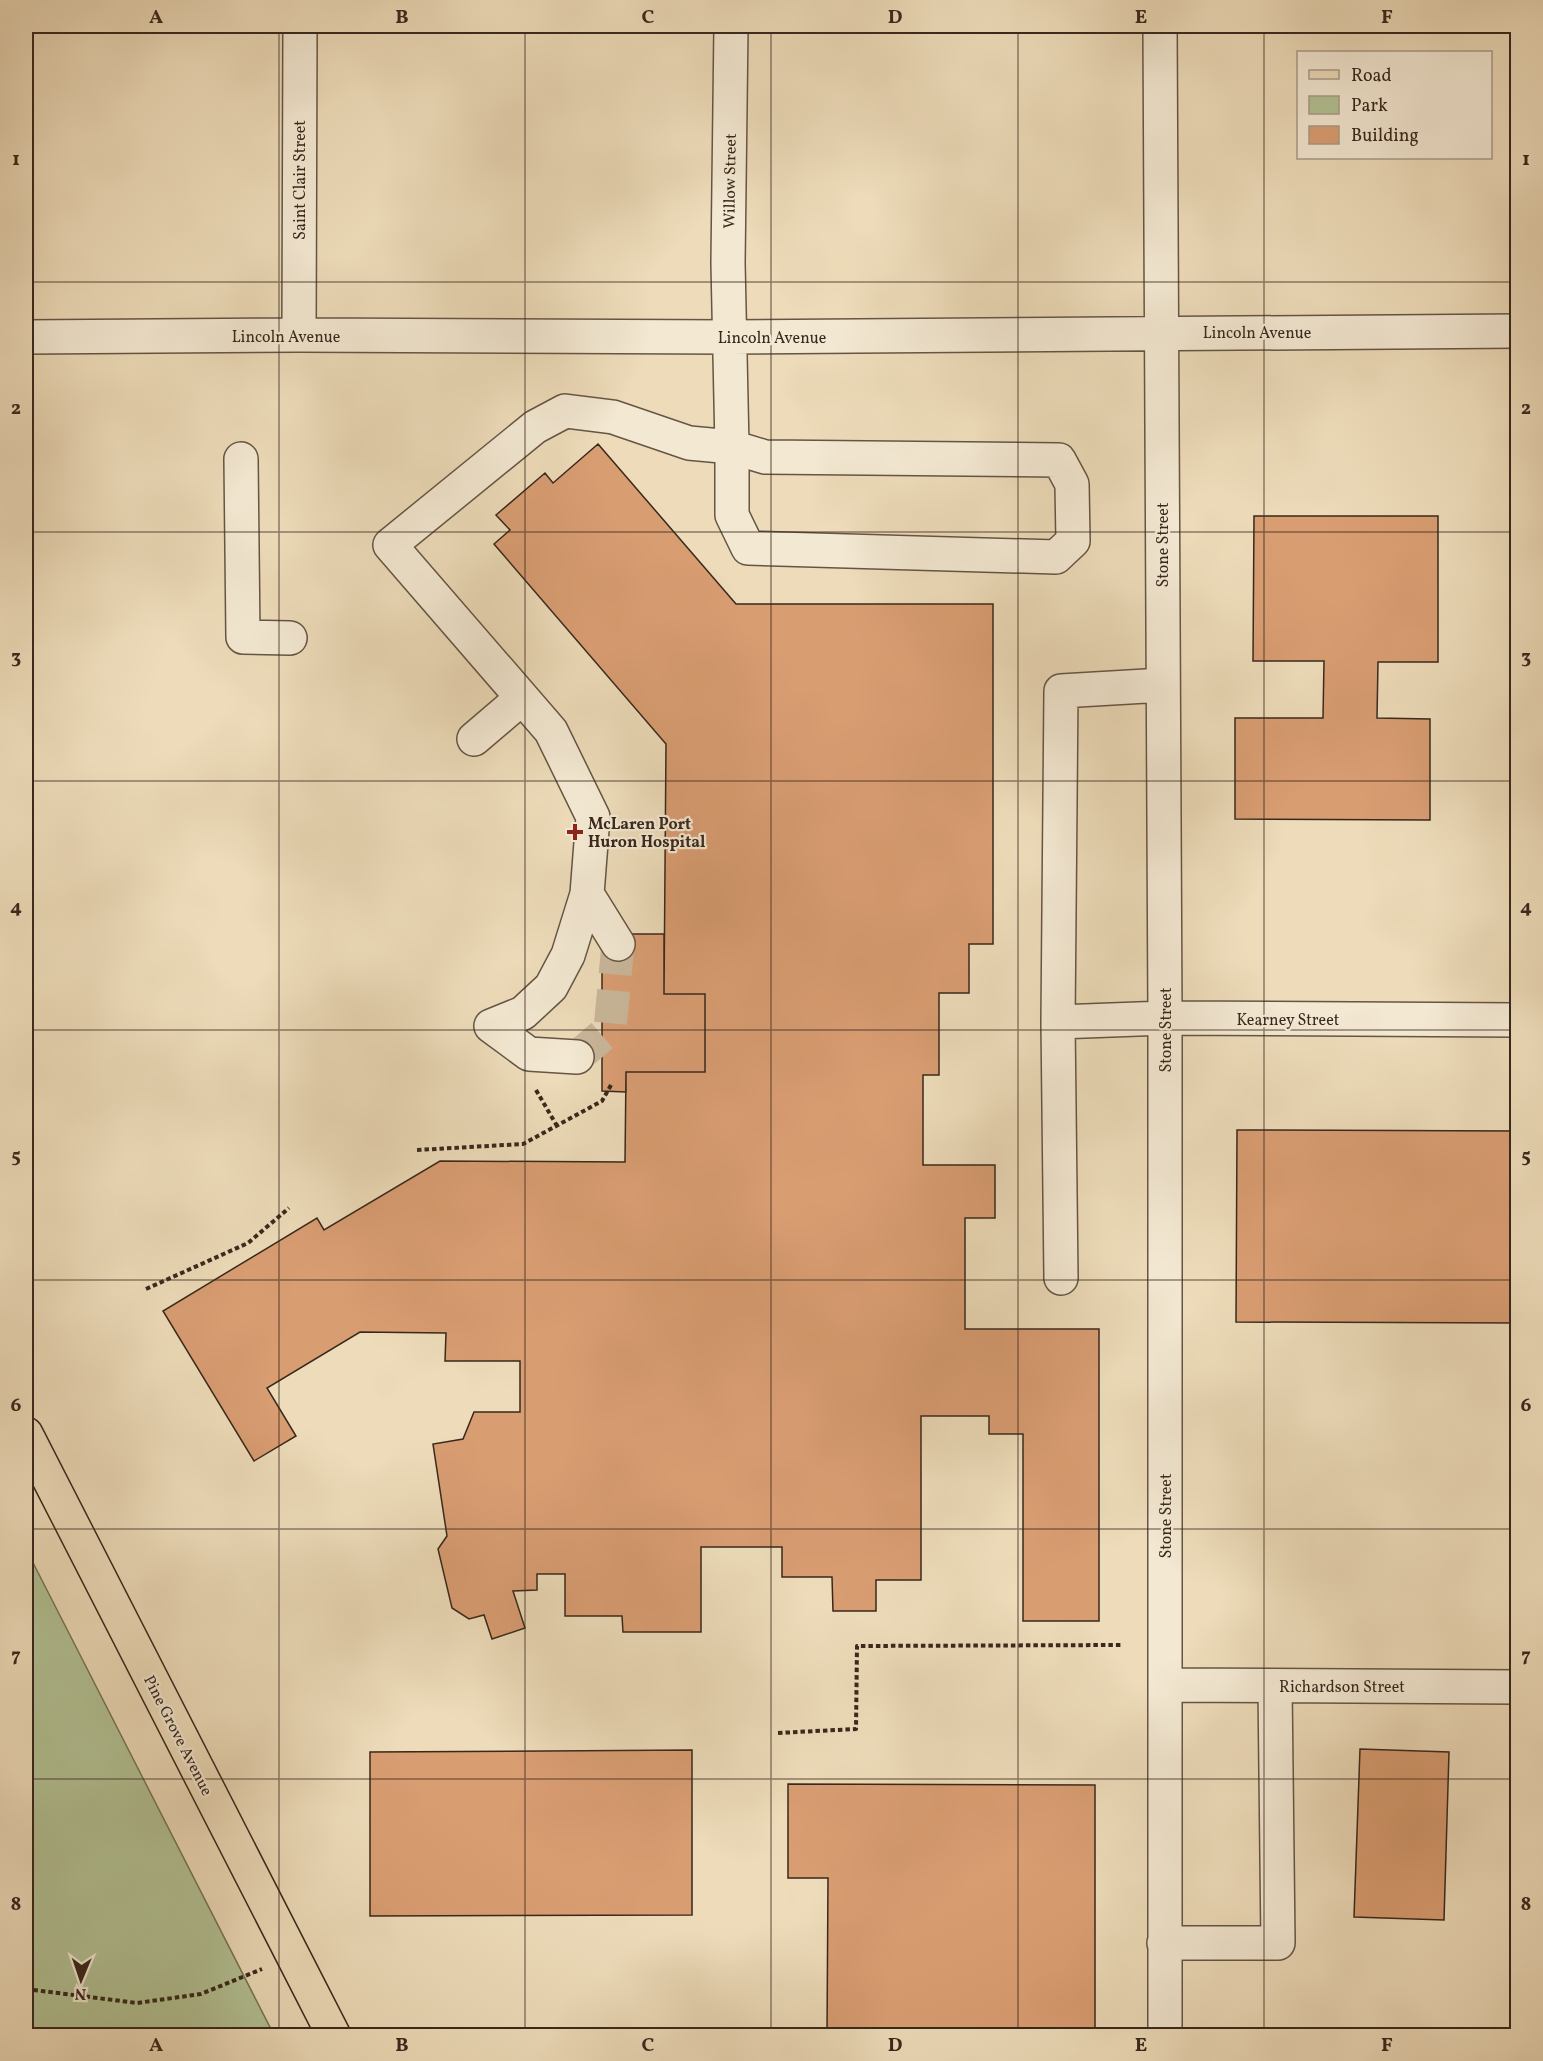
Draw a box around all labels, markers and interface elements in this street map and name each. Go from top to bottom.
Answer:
text: A [149,4,163,32]
text: B [395,4,409,32]
text: C [642,4,655,32]
text: D [888,4,902,32]
text: E [1135,4,1147,32]
text: F [1381,4,1393,32]
legend [1297,51,1492,159]
text: Road [1351,64,1392,89]
text: Park [1351,94,1388,119]
street label: Saint Clair Street [290,120,312,240]
text: Building [1351,124,1419,149]
street label: Willow Street [719,133,743,229]
text: 1 [12,146,20,174]
text: 1 [1522,146,1530,174]
street label: Lincoln Avenue [1203,323,1311,345]
street label: Lincoln Avenue [232,327,340,349]
street label: Lincoln Avenue [718,328,826,350]
text: 2 [11,395,21,423]
text: 2 [1521,395,1531,423]
street label: Stone Street [1153,502,1175,588]
text: 3 [11,644,21,672]
text: 3 [1521,644,1531,672]
place label: McLaren Port Huron Hospital [588,814,706,854]
marker: McLaren Port Huron Hospital [566,823,584,841]
text: 4 [10,894,22,922]
text: 4 [1520,894,1532,922]
street label: Stone Street [1156,987,1178,1073]
street label: Kearney Street [1237,1010,1340,1032]
text: 5 [11,1143,21,1171]
text: 5 [1521,1143,1531,1171]
text: 6 [11,1392,22,1420]
text: 6 [1521,1392,1532,1420]
street label: Stone Street [1156,1473,1178,1559]
text: 7 [11,1642,21,1670]
text: 7 [1521,1642,1531,1670]
street label: Pine Grove Avenue [137,1672,217,1800]
street label: Richardson Street [1279,1677,1405,1699]
text: 8 [11,1891,21,1919]
text: 8 [1521,1891,1531,1919]
north arrow [51,1950,111,2010]
text: N [74,1982,87,2004]
text: A [149,2032,163,2060]
text: B [395,2032,409,2060]
text: C [642,2032,655,2060]
text: D [888,2032,902,2060]
text: E [1135,2032,1147,2060]
text: F [1381,2032,1393,2060]

